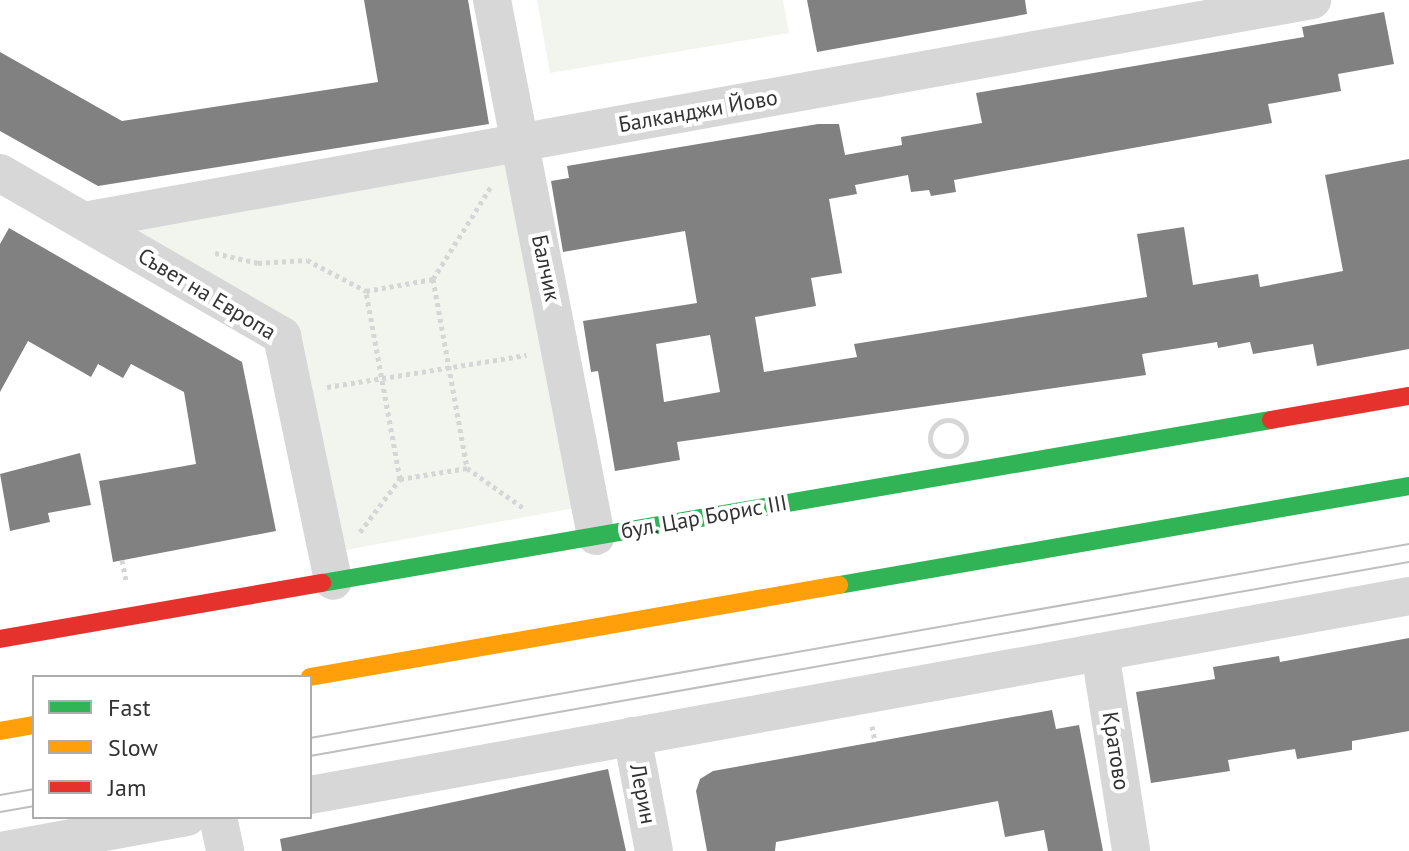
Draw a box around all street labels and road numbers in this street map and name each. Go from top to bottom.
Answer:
street label: Балканджи Йово [616,84,780,138]
street label: Балчик [526,232,566,304]
street label: Съвет на Европа [133,242,281,346]
street label: бул. Цар Борис III [618,489,790,545]
street label: Кратово [1097,710,1135,792]
street label: Лерин [624,762,662,826]

